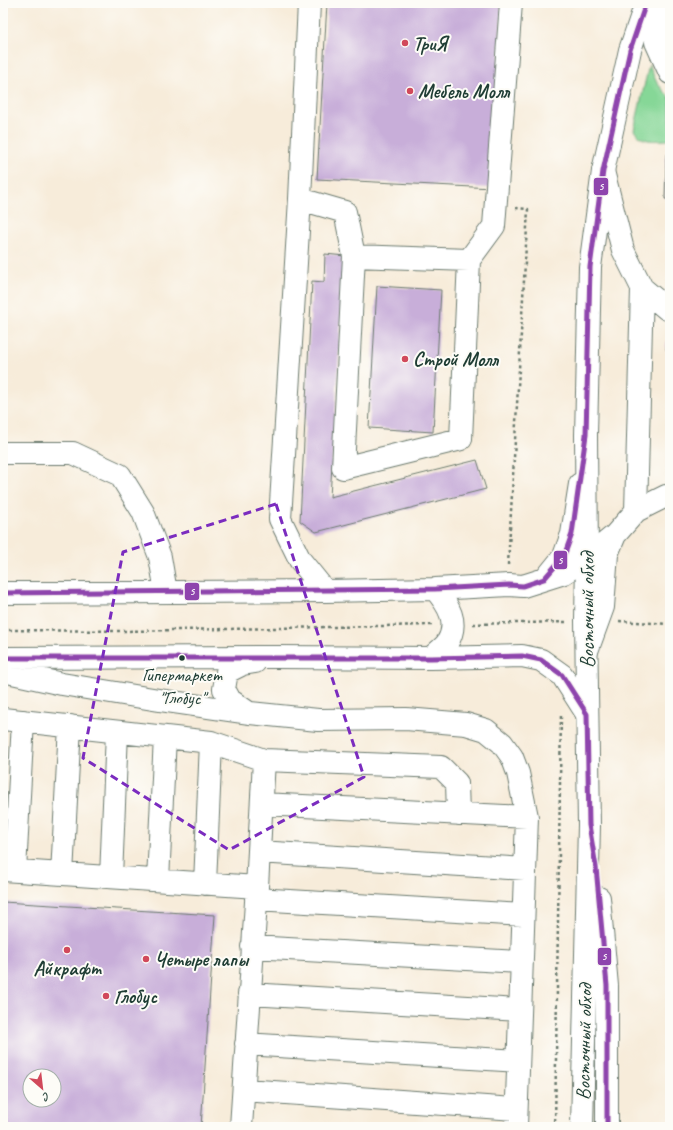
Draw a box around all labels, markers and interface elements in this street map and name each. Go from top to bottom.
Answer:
place label: ТриЯ [413,31,450,56]
marker: ТриЯ [400,38,410,48]
place label: Мебель Молл [418,79,511,104]
marker: Мебель Молл [405,86,415,96]
line badge: 5 [593,177,609,196]
text: 5 [599,179,605,193]
place label: Строй Молл [413,347,499,372]
marker: Строй Молл [400,354,410,364]
street label: Восточный обход [575,549,600,668]
line badge: 5 [553,550,568,570]
text: 5 [558,553,564,567]
line badge: 5 [184,582,200,601]
text: 5 [190,584,196,598]
marker: Гипермаркет "Глобус" [177,653,187,663]
place label: Гипермаркет "Глобус" [142,663,223,710]
marker: Айкрафт [62,945,72,955]
place label: Четыре лапы [154,947,250,972]
line badge: 5 [597,947,612,966]
text: 5 [602,949,608,963]
marker: Четыре лапы [141,954,151,964]
place label: Айкрафт [33,956,103,981]
street label: Восточный обход [570,981,598,1100]
place label: Глобус [114,984,158,1010]
marker: Глобус [101,991,111,1001]
north arrow [22,1068,62,1108]
text: С [40,1089,52,1105]

